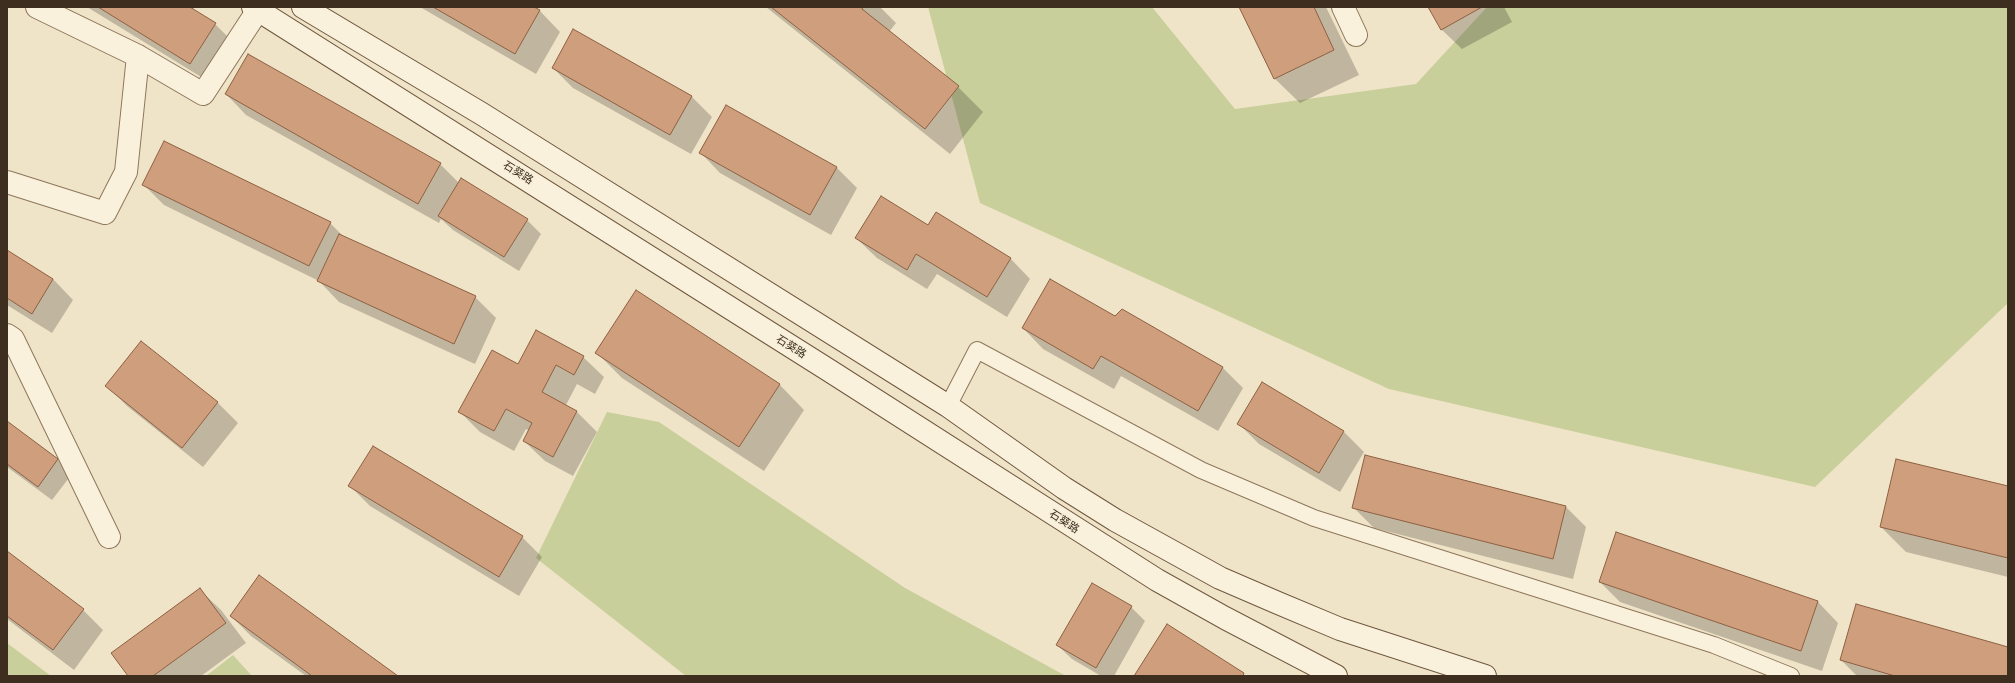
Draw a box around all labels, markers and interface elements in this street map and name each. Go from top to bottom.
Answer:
street label: 石葵路 [501,159,535,187]
street label: 石葵路 [774,333,808,361]
street label: 石葵路 [1047,507,1081,537]

